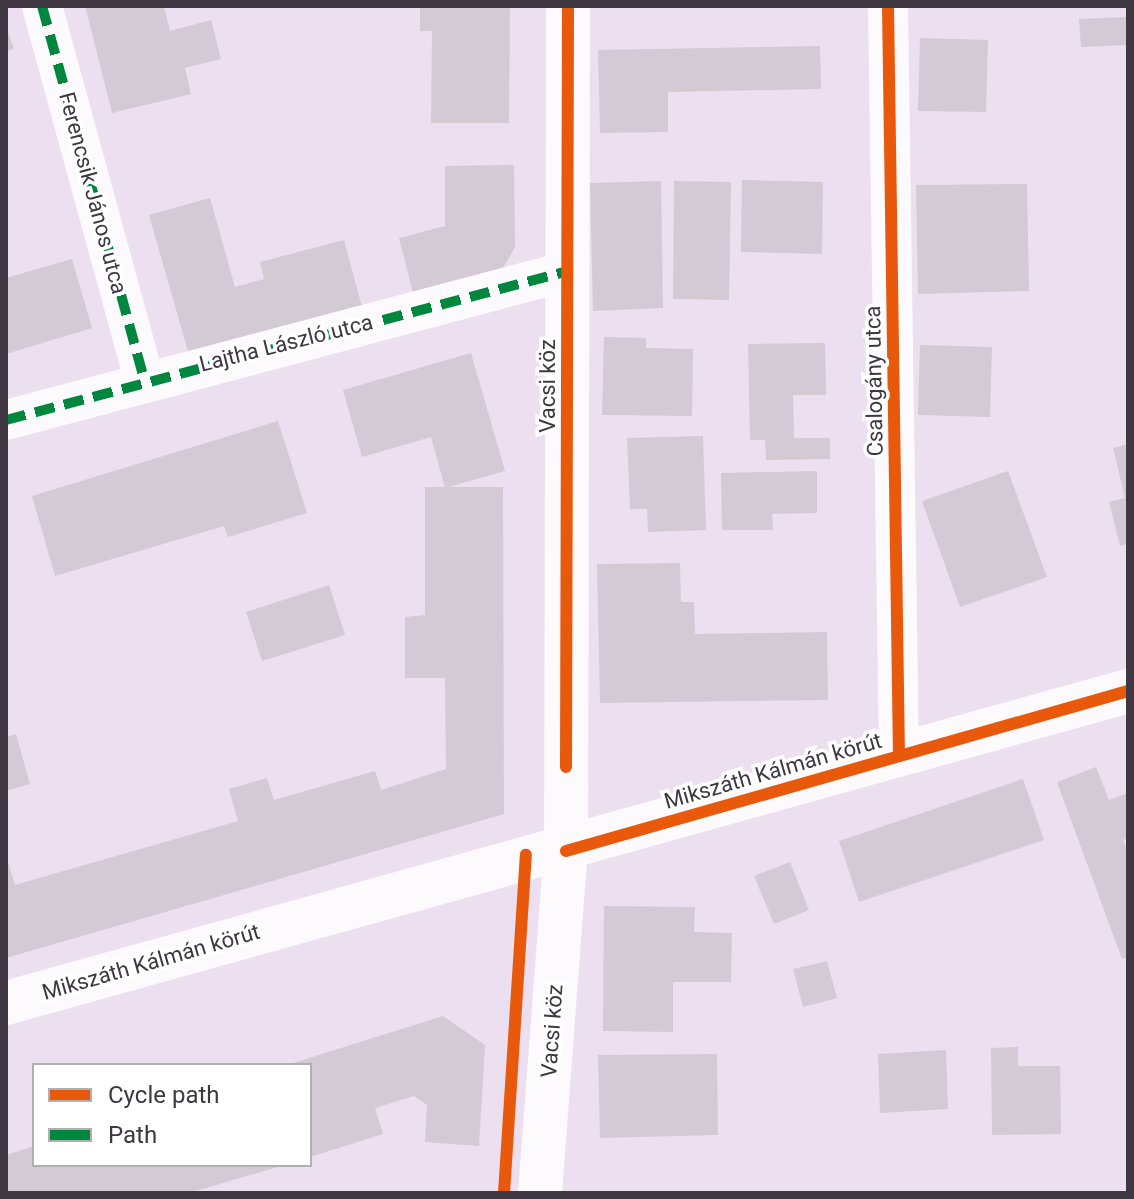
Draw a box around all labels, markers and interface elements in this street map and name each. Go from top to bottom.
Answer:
street label: Ferencsik János utca [53,89,133,297]
street label: Csalogány utca [859,305,889,457]
street label: Lajtha László utca [196,309,376,377]
street label: Vacsi köz [535,339,561,433]
street label: Mikszáth Kálmán körút [661,727,885,815]
street label: Mikszáth Kálmán körút [39,918,263,1006]
street label: Vacsi köz [536,983,568,1079]
legend [32,1063,312,1167]
text: Cycle path [108,1081,220,1109]
text: Path [108,1121,157,1149]

